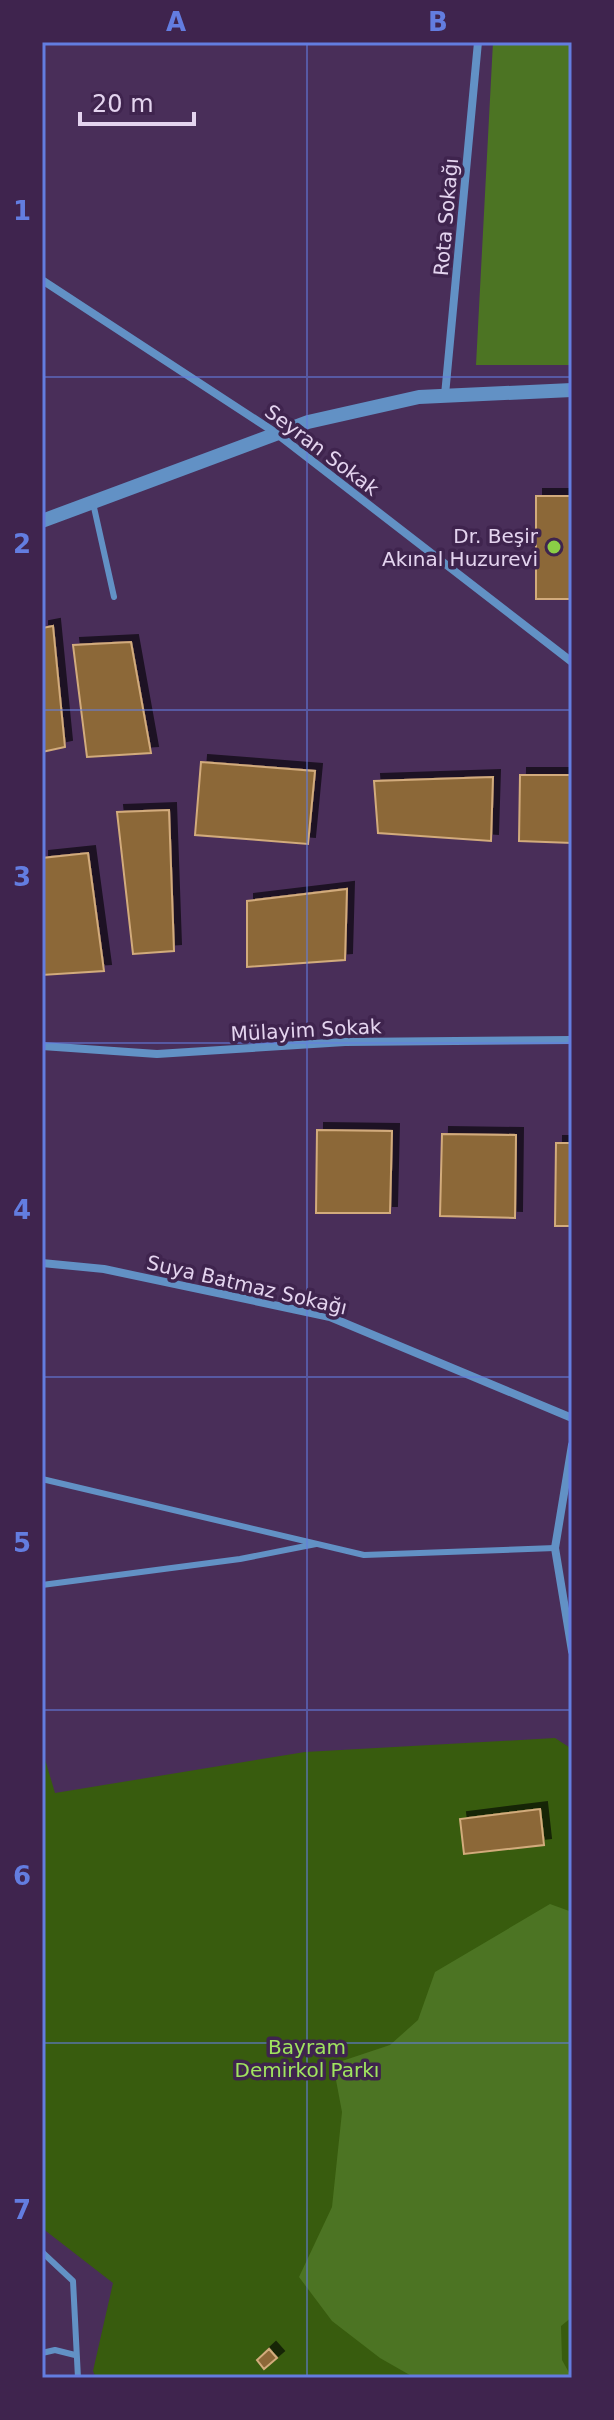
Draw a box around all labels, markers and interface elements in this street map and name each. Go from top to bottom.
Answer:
text: A [166,7,186,37]
text: B [428,7,448,37]
scale bar [80,76,194,126]
text: 20 m [92,90,154,118]
street label: Rota Sokağı [429,157,463,277]
text: 1 [13,196,31,226]
street label: Seyran Sokak [260,399,384,501]
place label: Dr. Beşir Akınal Huzurevi [382,524,539,571]
text: 2 [13,529,31,559]
marker: Dr. Beşir Akınal Huzurevi [545,538,563,556]
text: 3 [13,862,31,892]
street label: Mülayim Sokak [230,1014,382,1046]
text: 4 [13,1195,31,1225]
street label: Suya Batmaz Sokağı [144,1250,350,1320]
text: 5 [13,1528,31,1558]
text: 6 [13,1861,31,1891]
park label: Bayram Demirkol Parkı [235,2035,379,2082]
text: 7 [13,2195,31,2225]

